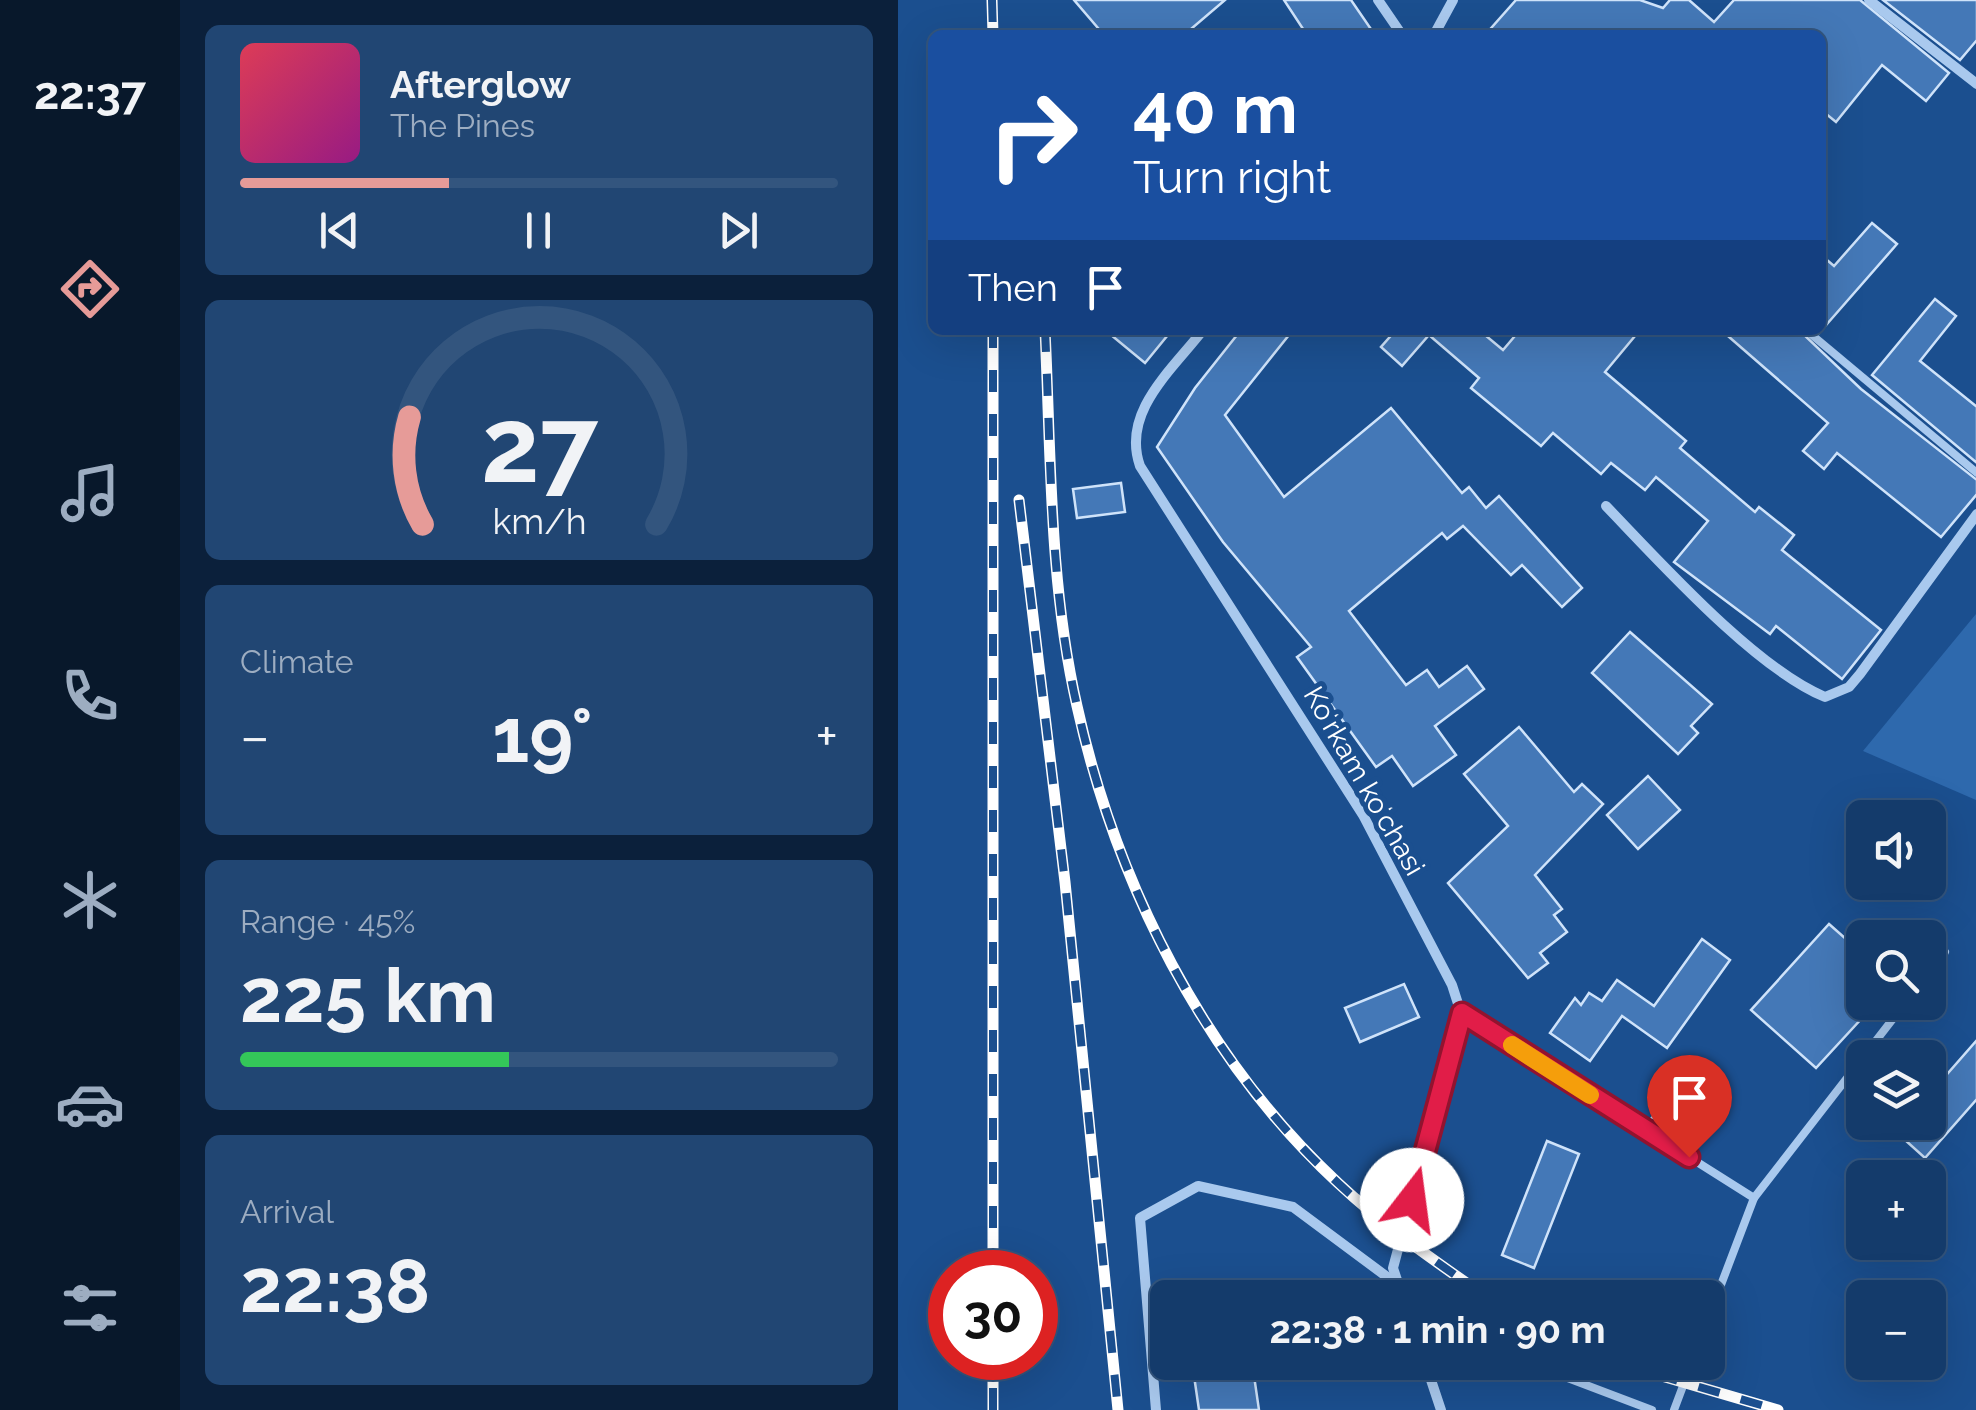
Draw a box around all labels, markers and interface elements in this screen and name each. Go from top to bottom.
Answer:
text: Afterglow [390,62,571,107]
text: 22:37 [34,67,146,120]
text: 40 m [1133,67,1298,149]
icon: right [968,70,1098,200]
text: The Pines [390,107,535,144]
text: Turn right [1133,151,1331,204]
icon: previous [312,203,367,258]
icon: pause [511,203,566,258]
icon: next [711,203,766,258]
icon: directions [55,254,125,324]
icon: arrive [1078,260,1133,315]
text: Then [968,265,1058,310]
text: 27 [480,384,598,506]
icon: music [55,458,125,528]
text: km/h [492,500,586,542]
text: Climate [240,643,354,680]
icon: phone [55,661,125,731]
street label: Koʻrkam koʻchasi [1297,681,1431,881]
text: 19° [492,691,593,780]
text: − [240,704,270,769]
text: + [815,704,838,769]
map controls [1846,800,1946,1380]
button: sound [1846,800,1946,900]
icon: climate [55,865,125,935]
text: Range · 45% [240,903,415,940]
button: search [1846,920,1946,1020]
text: 225 km [240,951,496,1040]
button: layers [1846,1040,1946,1140]
pin [1647,1055,1732,1158]
icon: car [55,1069,125,1139]
icon: arrive [1662,1070,1717,1125]
position arrow [1360,1148,1464,1252]
button: + [1846,1160,1946,1260]
text: Arrival [240,1193,334,1230]
text: 22:38 [240,1241,430,1330]
speed limit sign: 30 [928,1250,1058,1380]
icon: filters [55,1273,125,1343]
button: − [1846,1280,1946,1380]
text: 22:38 · 1 min · 90 m [1269,1307,1606,1352]

